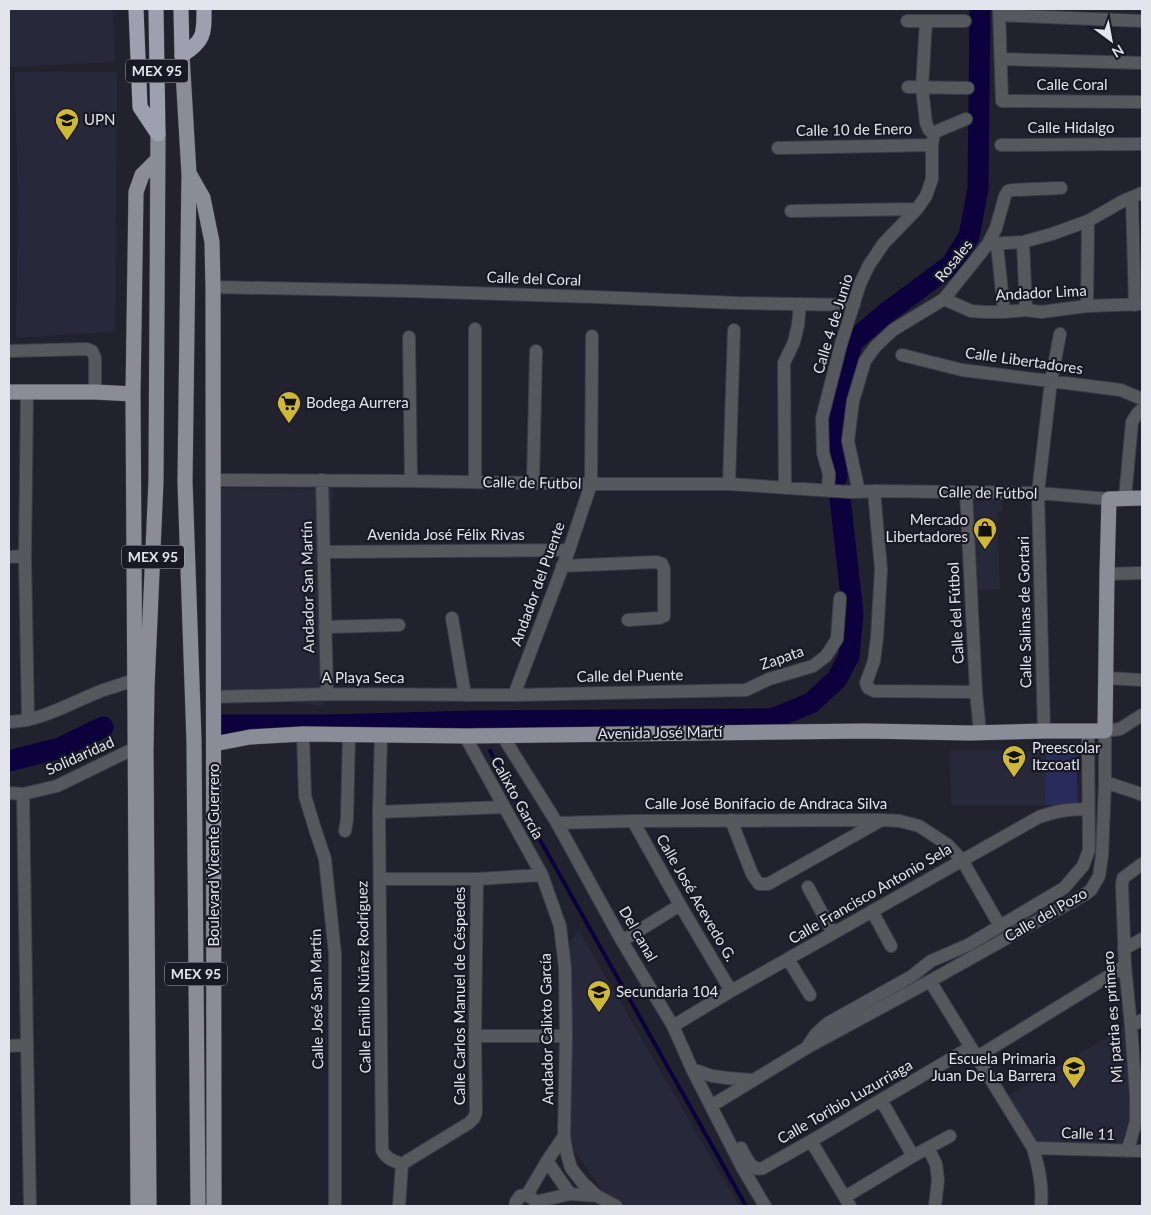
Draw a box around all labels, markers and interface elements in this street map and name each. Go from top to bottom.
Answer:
north arrow [1086,15,1136,65]
text: N [1109,41,1127,62]
road number: MEX 95 [126,59,188,82]
street label: Calle Coral [1036,75,1108,93]
school or university icon: UPN [54,107,80,141]
place label: UPN [84,110,116,128]
street label: Calle Hidalgo [1028,118,1114,136]
street label: Calle 10 de Enero [796,119,912,139]
street label: Rosales [931,236,976,285]
street label: Calle del Coral [486,267,582,289]
street label: Calle 4 de Junio [808,272,856,376]
street label: Andador Lima [995,281,1087,303]
street label: Calle Libertadores [964,343,1084,377]
supermarket icon: Bodega Aurrera [276,390,302,424]
place label: Bodega Aurrera [306,393,409,411]
street label: Calle de Futbol [483,472,581,492]
street label: Calle de Fútbol [939,482,1037,502]
place label: Mercado Libertadores [886,510,968,545]
shop icon: Mercado Libertadores [972,516,998,550]
street label: Andador del Puente [506,519,568,648]
street label: Andador San Martín [297,521,317,653]
street label: Avenida José Félix Rivas [367,525,525,543]
street label: Calle Salinas de Gortari [1014,536,1034,688]
road number: MEX 95 [122,546,184,568]
street label: Calle del Fútbol [943,562,967,665]
street label: Zapata [757,641,806,673]
street label: Calle del Puente [576,665,684,685]
street label: A Playa Seca [322,668,404,686]
street label: Avenida José Martí [597,722,723,742]
street label: Solidaridad [43,732,117,778]
place label: Preescolar Itzcoatl [1032,738,1101,773]
school or university icon: Preescolar Itzcoatl [1001,744,1027,778]
street label: Calixto García [488,753,548,842]
street label: Boulevard Vicente Guerrero [204,763,222,947]
street label: Calle José Bonifacio de Andraca Silva [645,794,887,812]
street label: Calle José Acevedo G. [653,831,741,964]
street label: Calle Francisco Antonio Sela [785,839,954,947]
street label: Calle Emilio Núñez Rodríguez [352,880,374,1073]
street label: Calle del Pozo [1001,883,1090,945]
street label: Calle Carlos Manuel de Céspedes [450,887,468,1105]
street label: Del canal [616,903,662,964]
street label: Calle José San Martín [306,929,326,1069]
street label: Mi patria es primero [1098,950,1126,1084]
street label: Andador Calixto García [536,953,556,1105]
road number: MEX 95 [165,962,227,986]
school or university icon: Secundaria 104 [586,979,612,1013]
place label: Secundaria 104 [616,982,719,1000]
place label: Escuela Primaria Juan De La Barrera [931,1049,1056,1084]
street label: Calle Toribio Luzurriaga [774,1055,915,1147]
school or university icon: Escuela Primaria Juan De La Barrera [1061,1055,1087,1089]
street label: Calle 11 [1061,1123,1115,1143]

